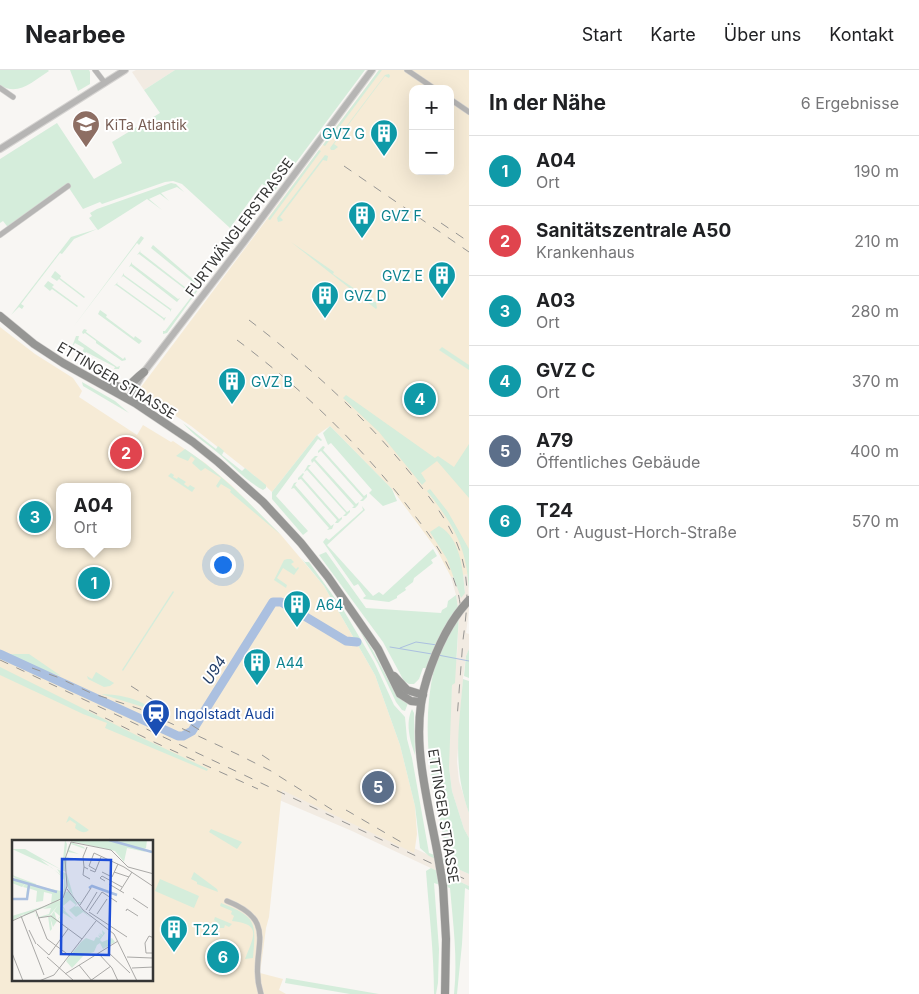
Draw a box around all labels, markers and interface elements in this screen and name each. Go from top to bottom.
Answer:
text: Nearbee [25,20,126,49]
text: Start [582,24,622,45]
text: Karte [650,24,696,45]
text: Über uns [724,24,801,45]
text: Kontakt [829,24,894,45]
map controls [409,85,454,175]
button: + [409,85,454,130]
text: In der Nähe [489,90,606,115]
text: 6 Ergebnisse [801,93,899,113]
school or university icon: KiTa Atlantik [71,109,101,148]
place label: KiTa Atlantik [105,116,187,133]
building icon: GVZ G [369,118,399,157]
place label: GVZ G [322,125,365,142]
button: − [409,130,454,175]
text: A04 [536,149,576,172]
street label: FURTWÄNGLERSTRASSE [181,154,297,300]
text: 1 [502,161,508,181]
text: 190 m [854,161,899,181]
text: Ort [536,172,560,192]
building icon: GVZ F [347,200,377,239]
place label: GVZ F [381,207,422,224]
text: Sanitätszentrale A50 [536,219,731,242]
text: 2 [500,231,510,251]
text: 210 m [854,231,899,251]
text: Krankenhaus [536,242,635,262]
building icon: GVZ E [427,260,457,299]
place label: GVZ E [382,267,423,284]
building icon: GVZ D [310,280,340,319]
place label: GVZ D [344,287,387,304]
text: A03 [536,289,575,312]
text: 3 [500,301,510,321]
text: 280 m [851,301,899,321]
text: Ort [536,312,560,332]
street label: ETTINGER STRASSE [54,338,180,422]
text: GVZ C [536,359,595,382]
building icon: GVZ B [217,366,247,405]
text: 4 [500,371,510,391]
text: 370 m [852,371,899,391]
place label: GVZ B [251,373,293,390]
pin: 4 [404,380,436,418]
text: Ort [536,382,560,402]
text: A79 [536,429,573,452]
pin: 2 [110,434,142,472]
text: 5 [500,441,510,461]
text: 400 m [850,441,899,461]
text: Öffentliches Gebäude [536,452,700,472]
popup [56,483,131,548]
text: A04 [74,494,113,517]
pin: 3 [19,498,51,536]
text: T24 [536,499,573,522]
text: 6 [500,511,510,531]
text: 570 m [852,511,899,531]
text: Ort [74,517,97,537]
text: Ort · August-Horch-Straße [536,522,737,542]
your location [210,552,236,578]
pin: 1 [78,564,110,602]
building icon: A64 [282,589,312,628]
place label: A64 [316,596,343,613]
building icon: A44 [242,647,272,686]
water label: U94 [198,652,230,688]
place label: A44 [276,654,304,671]
station icon: Ingolstadt Audi [141,698,171,737]
place label: Ingolstadt Audi [175,705,275,722]
street label: ETTINGER STRASSE [425,748,463,884]
pin: 5 [362,768,394,806]
inset map [12,840,154,982]
building icon: T22 [159,914,189,953]
place label: T22 [193,921,219,938]
pin: 6 [207,938,239,976]

